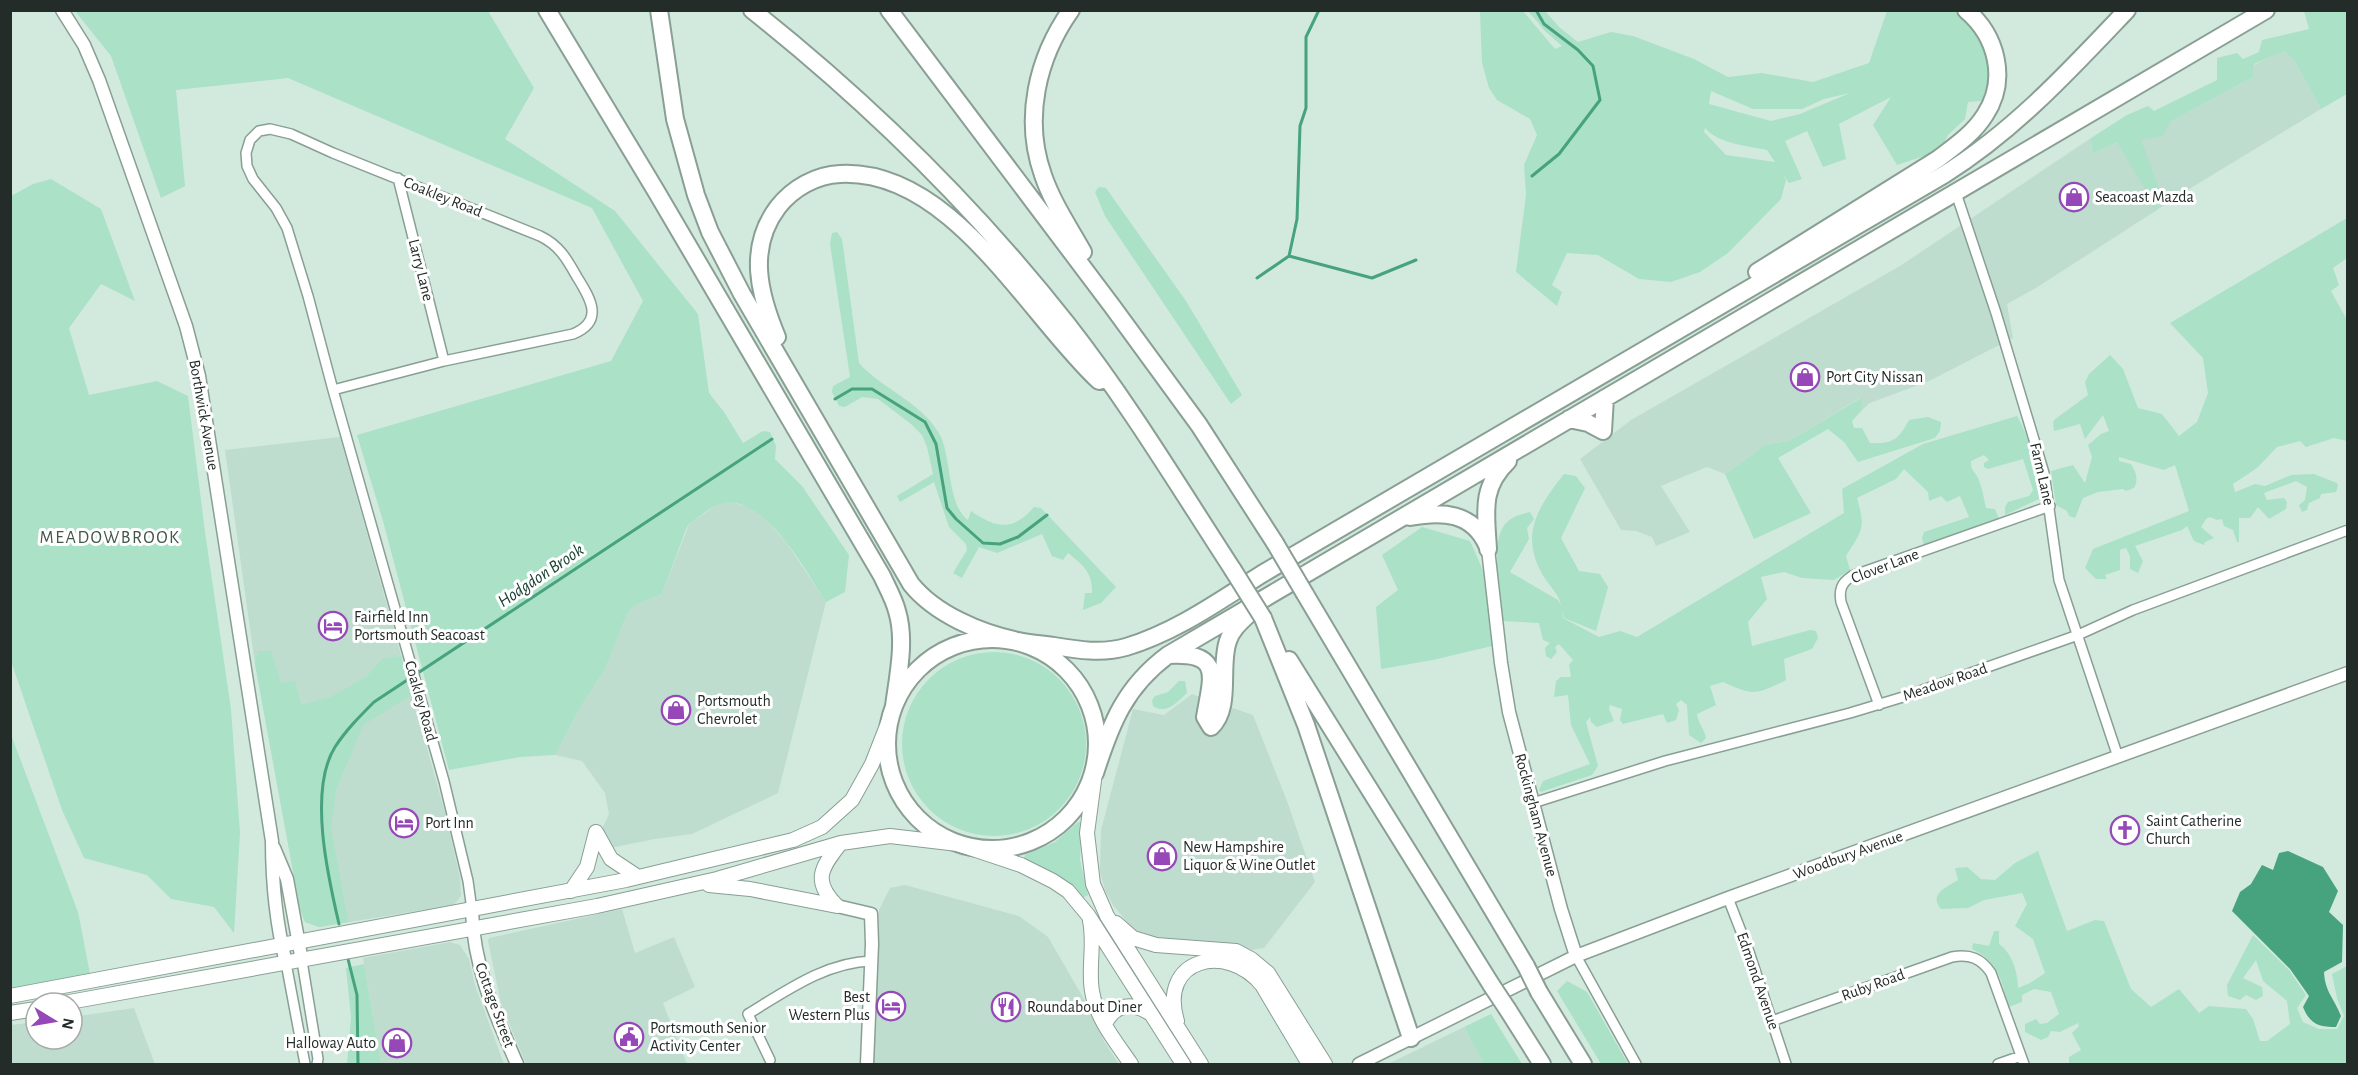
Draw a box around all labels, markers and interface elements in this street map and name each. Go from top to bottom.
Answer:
street label: Coakley Road [401,174,485,221]
shop icon: Seacoast Mazda [2058,181,2090,213]
place label: Seacoast Mazda [2095,189,2194,205]
street label: Larry Lane [405,237,436,303]
street label: Borthwick Avenue [186,359,222,471]
shop icon: Port City Nissan [1789,361,1821,393]
place label: Port City Nissan [1826,369,1923,386]
street label: Farm Lane [2027,441,2057,507]
district label: MEADOWBROOK [40,529,180,547]
water label: Hodgdon Brook [495,541,587,611]
street label: Clover Lane [1849,546,1921,586]
place label: Fairfield Inn Portsmouth Seacoast [354,609,485,643]
hotel icon: Fairfield Inn Portsmouth Seacoast [317,610,349,642]
street label: Coakley Road [401,659,440,743]
street label: Meadow Road [1901,660,1989,704]
place label: Portsmouth Chevrolet [697,693,771,727]
shop icon: Portsmouth Chevrolet [660,694,692,726]
street label: Rockingham Avenue [1512,752,1560,878]
hotel icon: Port Inn [388,807,420,839]
place label: Saint Catherine Church [2146,813,2242,847]
church icon: Saint Catherine Church [2109,814,2141,846]
place label: Port Inn [425,815,474,831]
street label: Woodbury Avenue [1791,828,1905,883]
place label: New Hampshire Liquor & Wine Outlet [1183,839,1315,873]
shop icon: New Hampshire Liquor & Wine Outlet [1146,840,1178,872]
street label: Edmond Avenue [1734,930,1782,1032]
street label: Cottage Street [472,960,518,1050]
street label: Ruby Road [1839,966,1907,1005]
place label: Best Western Plus [788,989,870,1023]
hotel icon: Best Western Plus [875,990,907,1022]
north arrow [24,991,84,1051]
restaurant icon: Roundabout Diner [990,991,1022,1023]
place label: Roundabout Diner [1027,999,1143,1015]
text: N [59,1017,77,1031]
place label: Portsmouth Senior Activity Center [650,1020,767,1055]
public building icon: Portsmouth Senior Activity Center [613,1021,645,1053]
shop icon: Halloway Auto [381,1027,413,1059]
place label: Halloway Auto [285,1035,376,1052]

